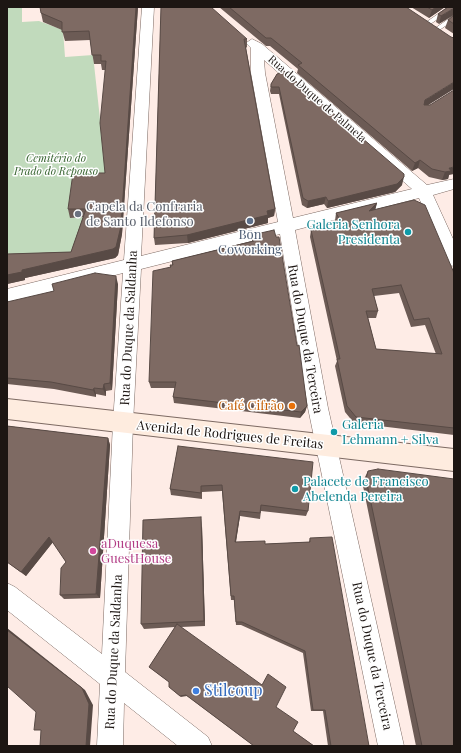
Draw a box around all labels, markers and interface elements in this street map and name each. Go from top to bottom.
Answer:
street label: Rua do Duque de Palmela [265,53,369,145]
park label: Cemitério do Prado do Repouso [14,152,98,178]
place label: Capela da Confraria de Santo Ildefonso [86,199,203,230]
marker: Capela da Confraria de Santo Ildefonso [73,209,83,219]
marker: Bōn Coworking [245,216,255,226]
place label: Galeria Senhora Presidenta [307,217,400,248]
place label: Bōn Coworking [218,227,282,258]
marker: Galeria Senhora Presidenta [403,227,413,237]
street label: Rua do Duque da Saldanha [117,250,141,406]
street label: Rua do Duque da Terceira [284,263,326,415]
place label: Café Cifrão [218,398,284,414]
marker: Café Cifrão [287,401,297,411]
street label: Avenida de Rodrigues de Freitas [136,417,324,453]
place label: Galeria Lehmann + Silva [342,417,439,448]
marker: Galeria Lehmann + Silva [329,427,339,437]
place label: Palacete de Francisco Abelenda Pereira [303,474,429,505]
marker: Palacete de Francisco Abelenda Pereira [290,484,300,494]
place label: aDuquesa GuestHouse [101,536,171,567]
marker: aDuquesa GuestHouse [88,546,98,556]
street label: Rua do Duque da Saldanha [102,574,126,730]
street label: Rua do Duque da Terceira [349,580,395,732]
place label: Stilcoup [204,681,263,701]
marker: Stilcoup [191,686,201,696]

